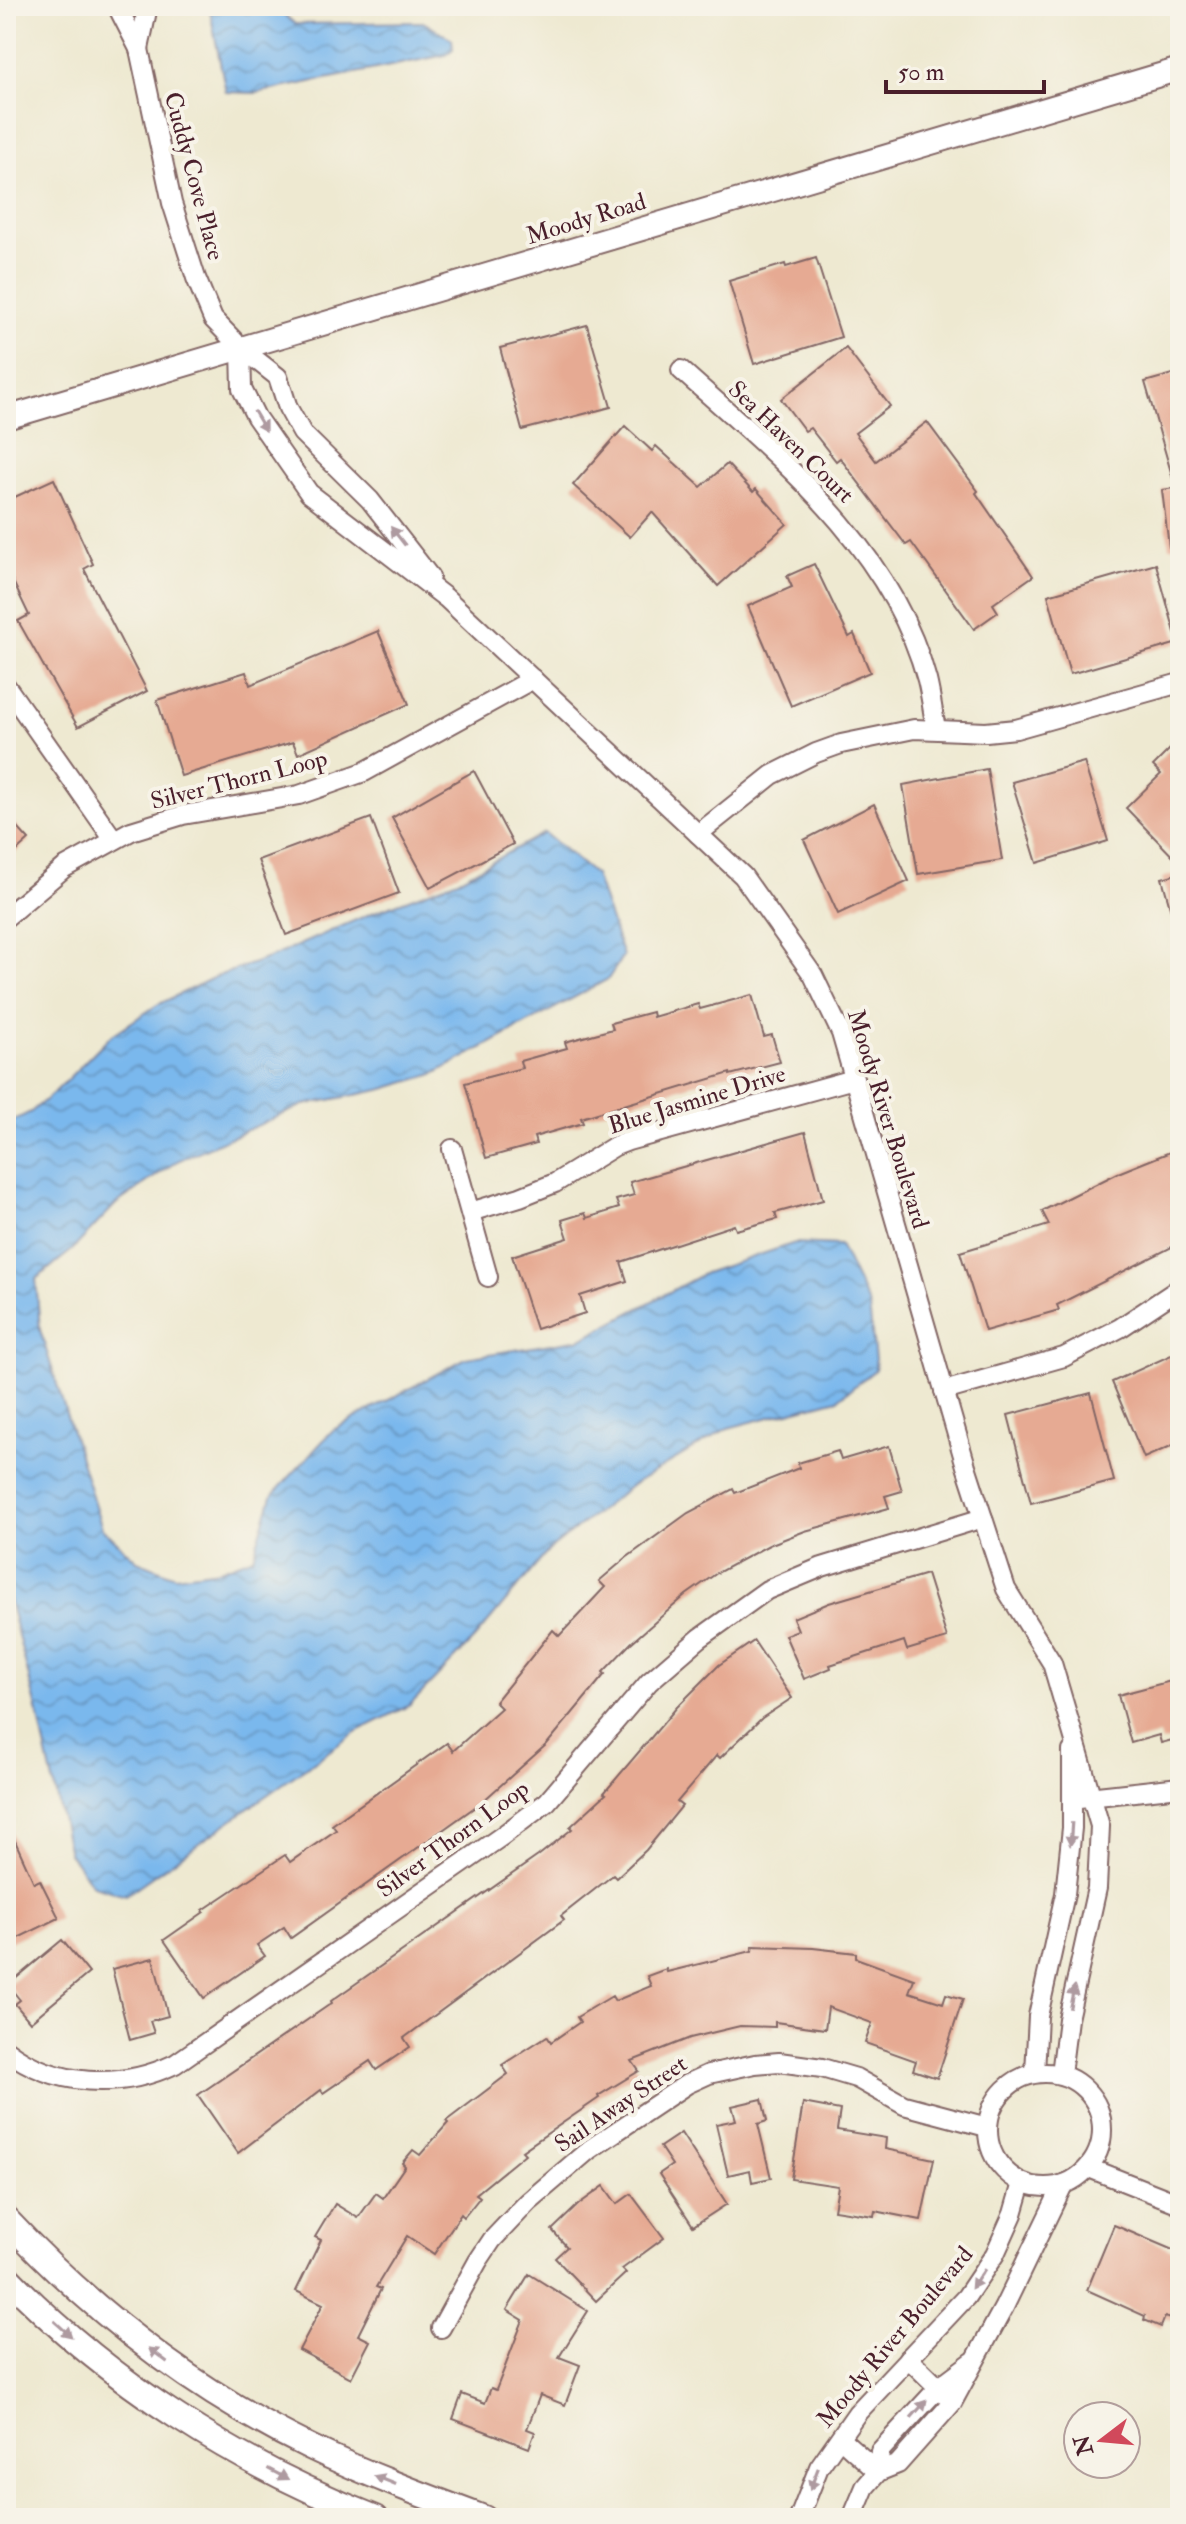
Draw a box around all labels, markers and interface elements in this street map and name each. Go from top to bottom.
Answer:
scale bar [886,44,1044,94]
text: 50 m [898,57,945,88]
street label: Cuddy Cove Place [157,88,231,264]
street label: Moody Road [522,186,650,252]
street label: Sea Haven Court [721,374,861,510]
one-way arrow [252,410,266,432]
one-way arrow [391,526,407,546]
street label: Silver Thorn Loop [147,743,331,817]
street label: Moody River Boulevard [840,1006,936,1232]
street label: Blue Jasmine Drive [605,1058,789,1142]
street label: Silver Thorn Loop [371,1773,535,1905]
one-way arrow [1064,1822,1077,1847]
one-way arrow [1066,1985,1079,2010]
street label: Sail Away Street [549,2048,693,2160]
street label: Moody River Boulevard [810,2240,980,2434]
one-way arrow [971,2268,986,2289]
one-way arrow [53,2320,72,2338]
one-way arrow [147,2347,169,2363]
one-way arrow [909,2400,927,2419]
north arrow [1062,2400,1142,2480]
text: N [1067,2432,1100,2460]
one-way arrow [267,2467,290,2480]
one-way arrow [807,2467,820,2491]
one-way arrow [373,2473,397,2486]

